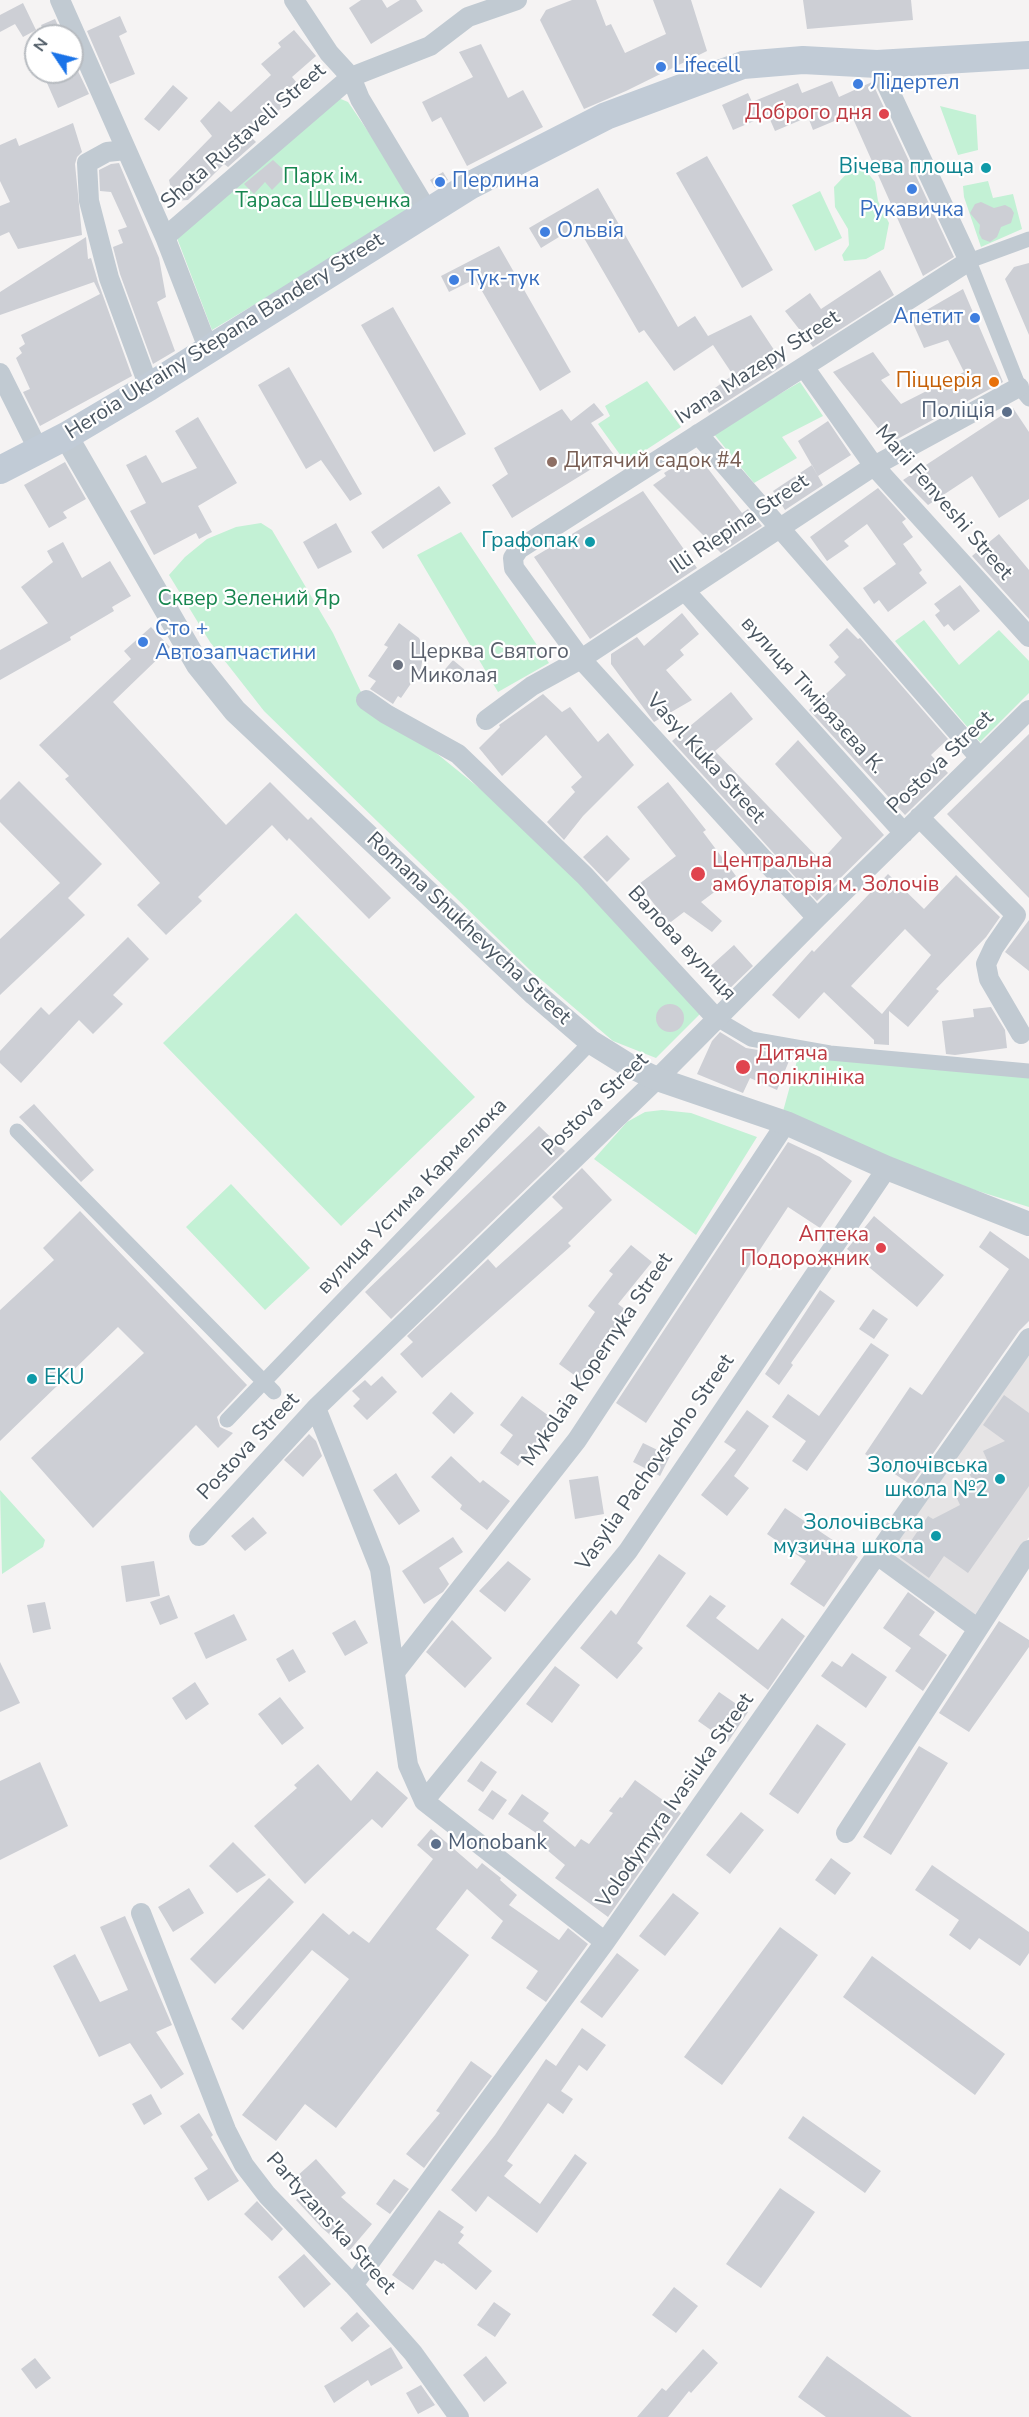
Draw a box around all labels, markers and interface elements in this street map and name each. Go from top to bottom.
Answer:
north arrow [24,24,84,84]
text: N [28,34,53,56]
place label: Lifecell [673,54,740,80]
street label: Shota Rustaveli Street [156,59,332,215]
marker: Lifecell [654,60,668,74]
place label: Лідертел [870,71,960,97]
marker: Лідертел [851,77,865,91]
place label: Доброго дня [745,101,872,127]
marker: Доброго дня [877,107,891,121]
place label: Вічева площа [839,155,974,181]
marker: Вічева площа [979,161,993,175]
park label: Парк ім. Тараса Шевченка [235,165,411,215]
place label: Перлина [452,169,539,195]
marker: Перлина [433,175,447,189]
marker: Рукавичка [905,182,919,196]
place label: Рукавичка [860,198,964,224]
place label: Ольвія [557,219,624,245]
marker: Ольвія [538,225,552,239]
street label: Heroia Ukrainy Stepana Bandery Street [61,228,389,446]
place label: Тук-тук [466,267,539,293]
marker: Тук-тук [447,273,461,287]
street label: Ivana Mazepy Street [671,305,845,431]
place label: Апетит [893,305,963,331]
marker: Апетит [968,311,982,325]
place label: Піццерія [896,369,982,395]
marker: Піццерія [987,375,1001,389]
place label: Поліція [921,399,995,425]
marker: Поліція [1000,405,1014,419]
street label: Marii Fenveshi Street [869,420,1017,586]
place label: Дитячий садок #4 [564,449,742,475]
marker: Дитячий садок #4 [545,455,559,469]
street label: Illi Riepina Street [666,470,814,580]
place label: Графопак [481,529,578,555]
marker: Графопак [583,535,597,549]
park label: Сквер Зелений Яр [158,587,340,613]
street label: вулиця Тімірязєва К. [735,612,889,780]
place label: Сто + Автозапчастини [155,617,316,667]
marker: Сто + Автозапчастини [136,635,150,649]
place label: Церква Святого Миколая [410,640,569,690]
marker: Церква Святого Миколая [391,658,405,672]
street label: Vasyl Kuka Street [640,689,770,829]
street label: Postova Street [883,706,999,820]
street label: Romana Shukhevycha Street [361,828,575,1030]
place label: Центральна амбулаторія м. Золочів [712,849,939,899]
marker: Центральна амбулаторія м. Золочів [689,865,707,883]
street label: Валова вулиця [621,881,741,1007]
place label: Дитяча поліклініка [756,1042,865,1092]
street label: Postova Street [538,1048,654,1162]
marker: Дитяча поліклініка [734,1058,752,1076]
street label: вулиця Устима Кармелюка [313,1094,513,1300]
place label: Аптека Подорожник [740,1223,869,1273]
marker: Аптека Подорожник [874,1241,888,1255]
street label: Mykolaia Kopernyka Street [517,1249,679,1471]
street label: Vasylia Pachovskoho Street [571,1350,741,1576]
place label: EKU [44,1366,84,1392]
marker: EKU [25,1372,39,1386]
street label: Postova Street [193,1388,305,1506]
place label: Золочівська школа №2 [867,1454,988,1504]
marker: Золочівська школа №2 [993,1472,1007,1486]
place label: Золочівська музична школа [773,1511,924,1561]
marker: Золочівська музична школа [929,1529,943,1543]
street label: Volodymyra Ivasiuka Street [592,1689,760,1913]
place label: Monobank [448,1831,547,1857]
marker: Monobank [429,1837,443,1851]
street label: Partyzansʹka Street [260,2148,400,2300]

